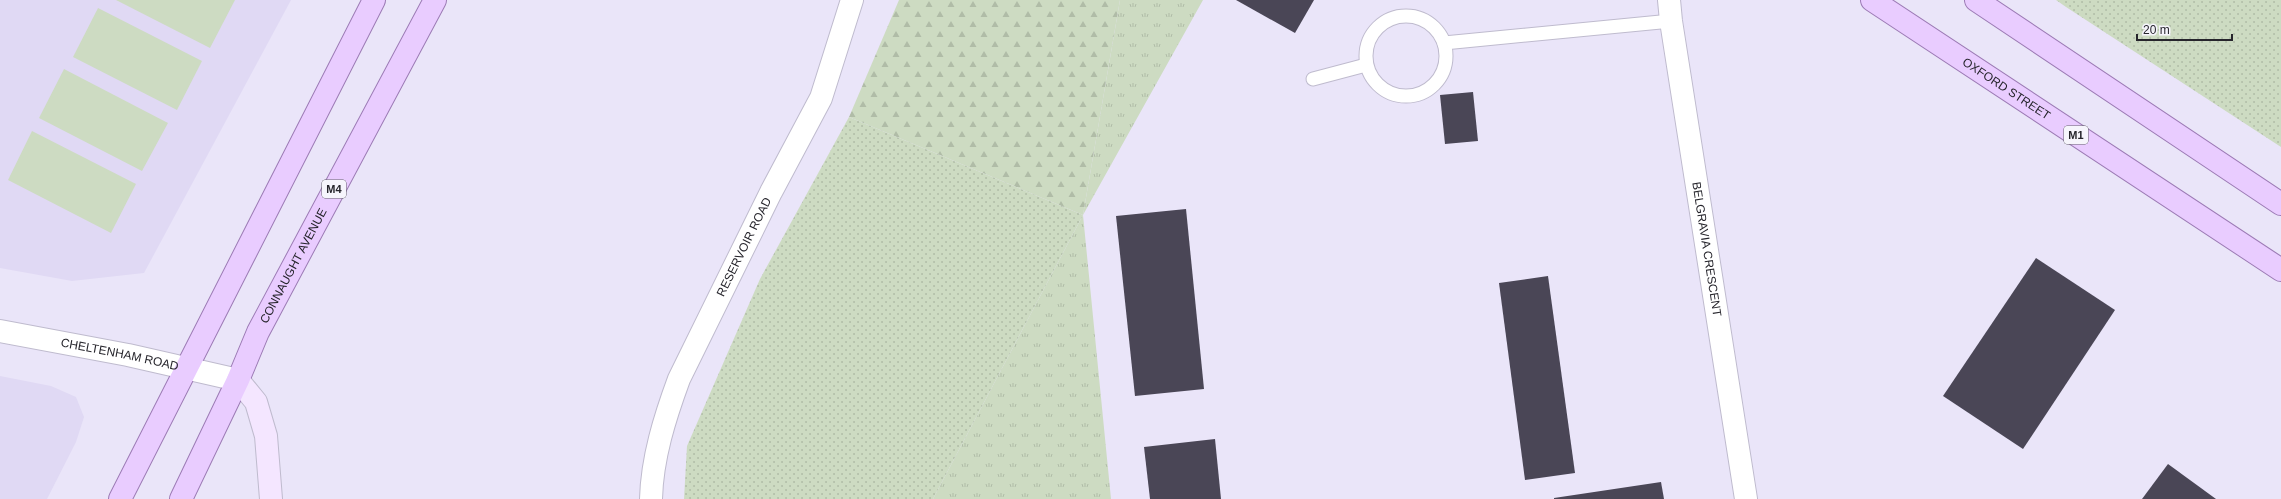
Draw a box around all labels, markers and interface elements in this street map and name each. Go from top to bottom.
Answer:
scale bar [2137,16,2232,42]
text: 20 m [2143,23,2170,37]
street label: OXFORD STREET [1960,55,2053,123]
road number: M1 [2064,126,2088,144]
road number: M4 [322,180,346,198]
street label: BELGRAVIA CRESCENT [1689,181,1724,318]
street label: RESERVOIR ROAD [714,195,774,299]
street label: CONNAUGHT AVENUE [257,206,330,326]
street label: CHELTENHAM ROAD [60,336,180,373]

